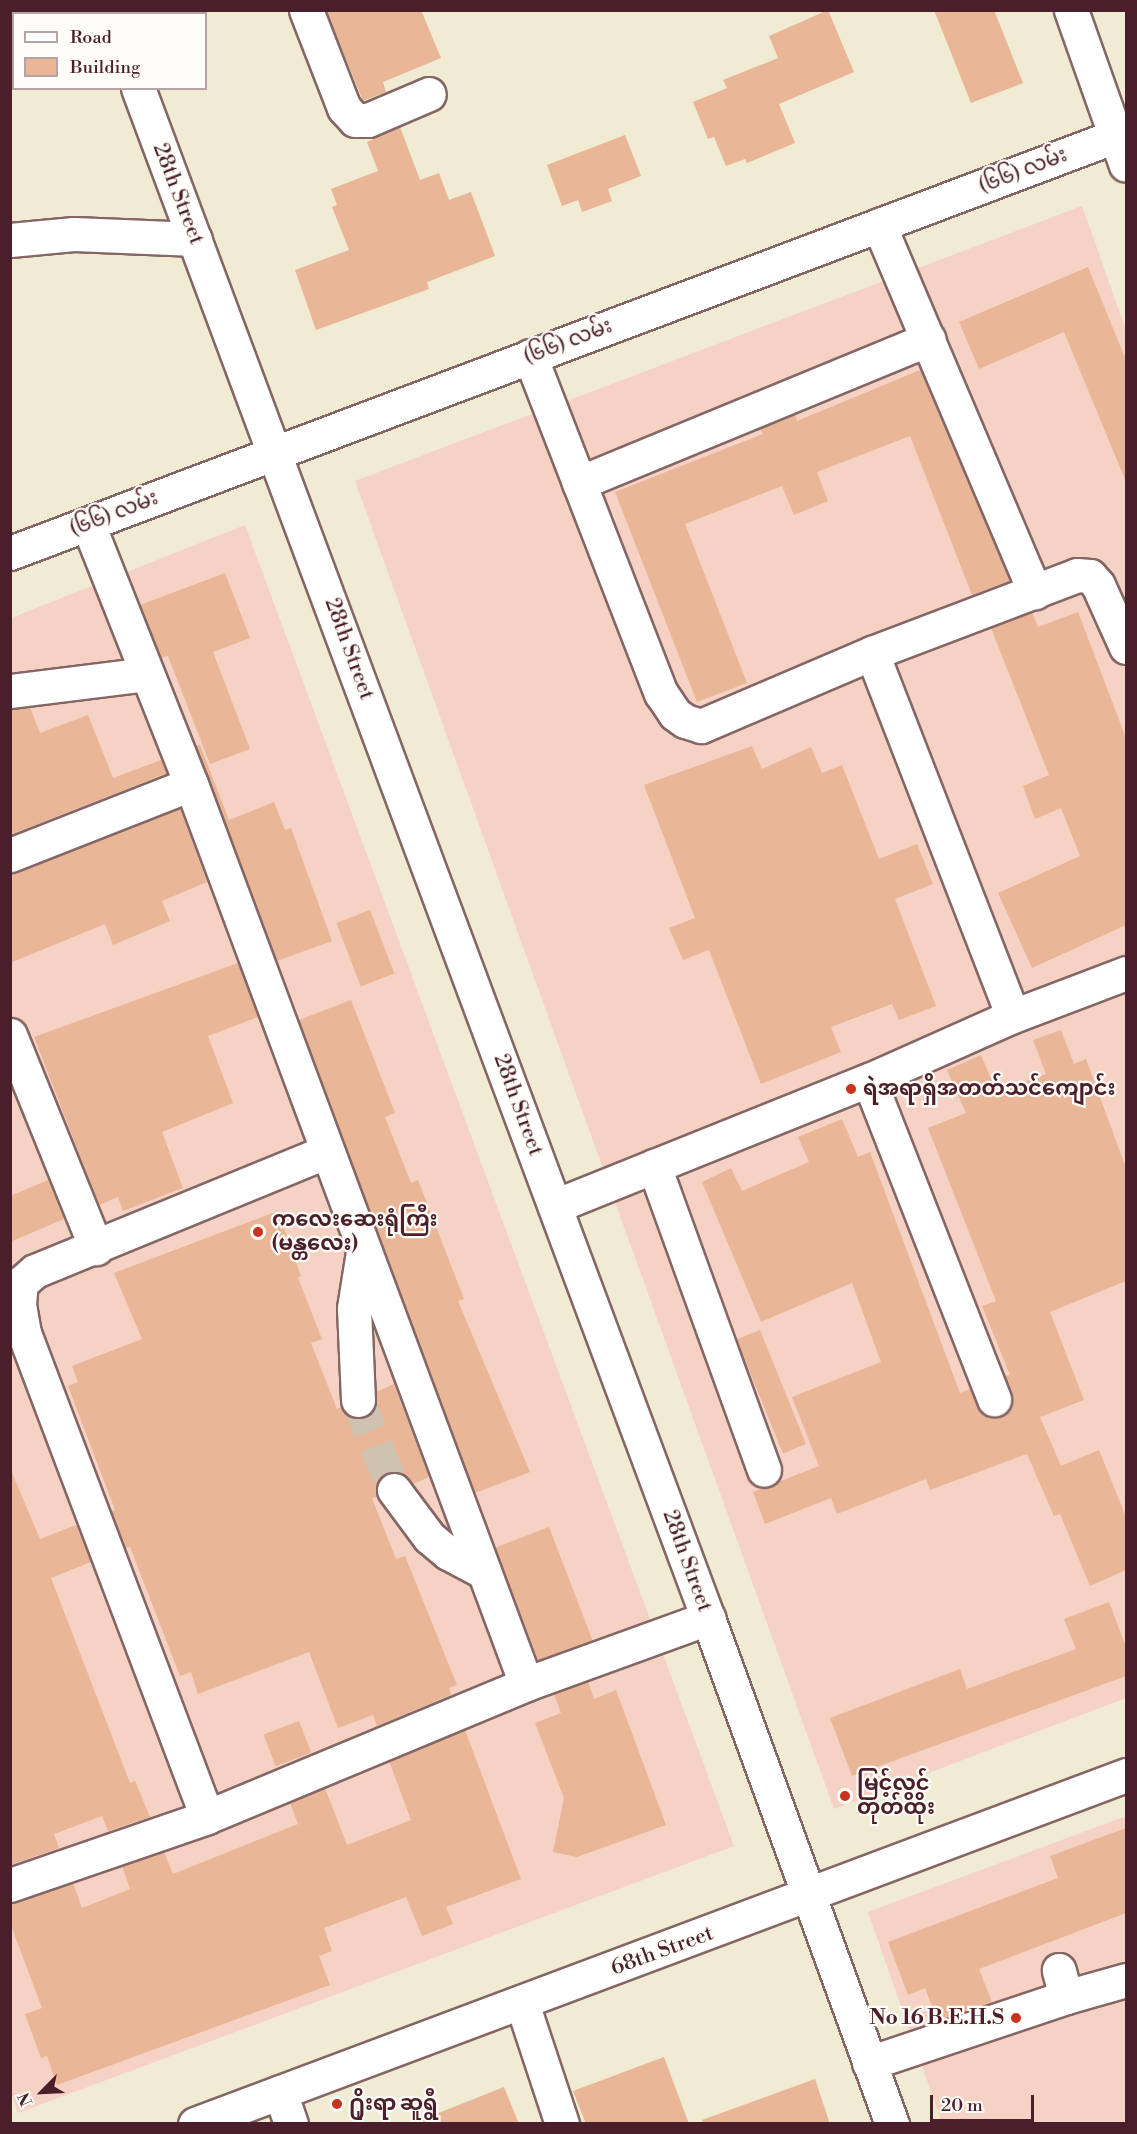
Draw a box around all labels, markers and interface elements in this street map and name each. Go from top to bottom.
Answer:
legend [12,12,207,90]
text: Road [70,26,112,49]
text: Building [70,56,140,79]
street label: 28th Street [147,140,209,248]
street label: (၆၆) လမ်း [975,143,1071,199]
street label: (၆၆) လမ်း [520,314,616,370]
street label: (၆၆) လမ်း [66,486,162,542]
street label: 28th Street [319,595,379,703]
street label: 28th Street [488,1051,548,1159]
place label: ရဲအရာရှိအတတ်သင်ကျောင်း [863,1076,1116,1102]
marker: ရဲအရာရှိအတတ်သင်ကျောင်း [844,1082,858,1096]
place label: ကလေးဆေးရုံကြီး (မန္တလေး) [272,1207,438,1257]
marker: ကလေးဆေးရုံကြီး (မန္တလေး) [249,1223,267,1241]
street label: 28th Street [657,1507,717,1615]
place label: မြင့်လွင် တုတ်ထိုး [857,1771,935,1821]
marker: မြင့်လွင် တုတ်ထိုး [838,1789,852,1803]
street label: 68th Street [607,1921,717,1981]
place label: No 16 B.E.H.S [869,2005,1004,2031]
marker: No 16 B.E.H.S [1009,2011,1023,2025]
north arrow [12,2062,72,2122]
scale bar [933,2083,1036,2121]
text: N [14,2089,37,2109]
place label: ႐ိုးရာ ဆူရွီ [349,2091,438,2117]
text: 20 m [941,2094,983,2117]
marker: ႐ိုးရာ ဆူရွီ [330,2097,344,2111]

